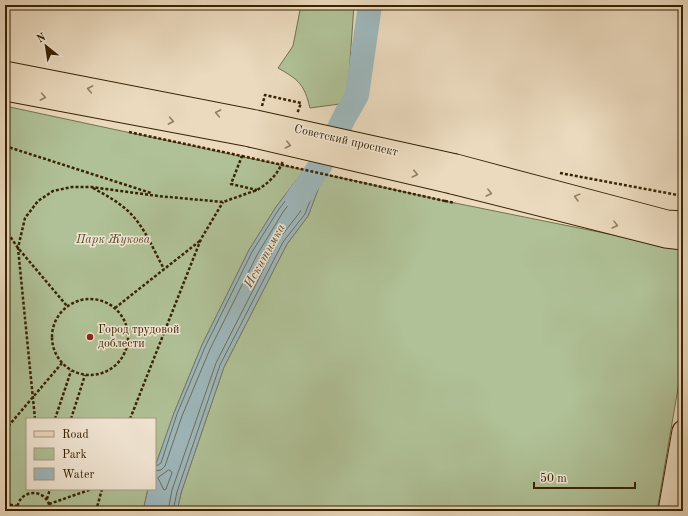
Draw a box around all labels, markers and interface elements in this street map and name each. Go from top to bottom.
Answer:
north arrow [26,26,66,66]
text: N [35,31,49,46]
one-way arrow [87,85,93,93]
one-way arrow [40,92,46,101]
one-way arrow [215,110,221,118]
one-way arrow [168,117,174,125]
street label: Советский проспект [293,123,399,159]
one-way arrow [285,141,291,149]
one-way arrow [412,170,418,178]
one-way arrow [486,188,493,196]
one-way arrow [574,193,581,202]
one-way arrow [612,220,619,228]
water label: Искитимка [242,222,288,291]
park label: Парк Жукова [75,234,151,246]
place label: Город трудовой доблести [98,324,179,350]
marker: Город трудовой доблести [85,332,95,342]
legend [26,418,156,490]
text: Road [62,429,89,441]
text: Park [62,449,87,461]
scale bar [534,464,635,490]
text: Water [62,469,95,481]
text: 50 m [540,472,567,485]

